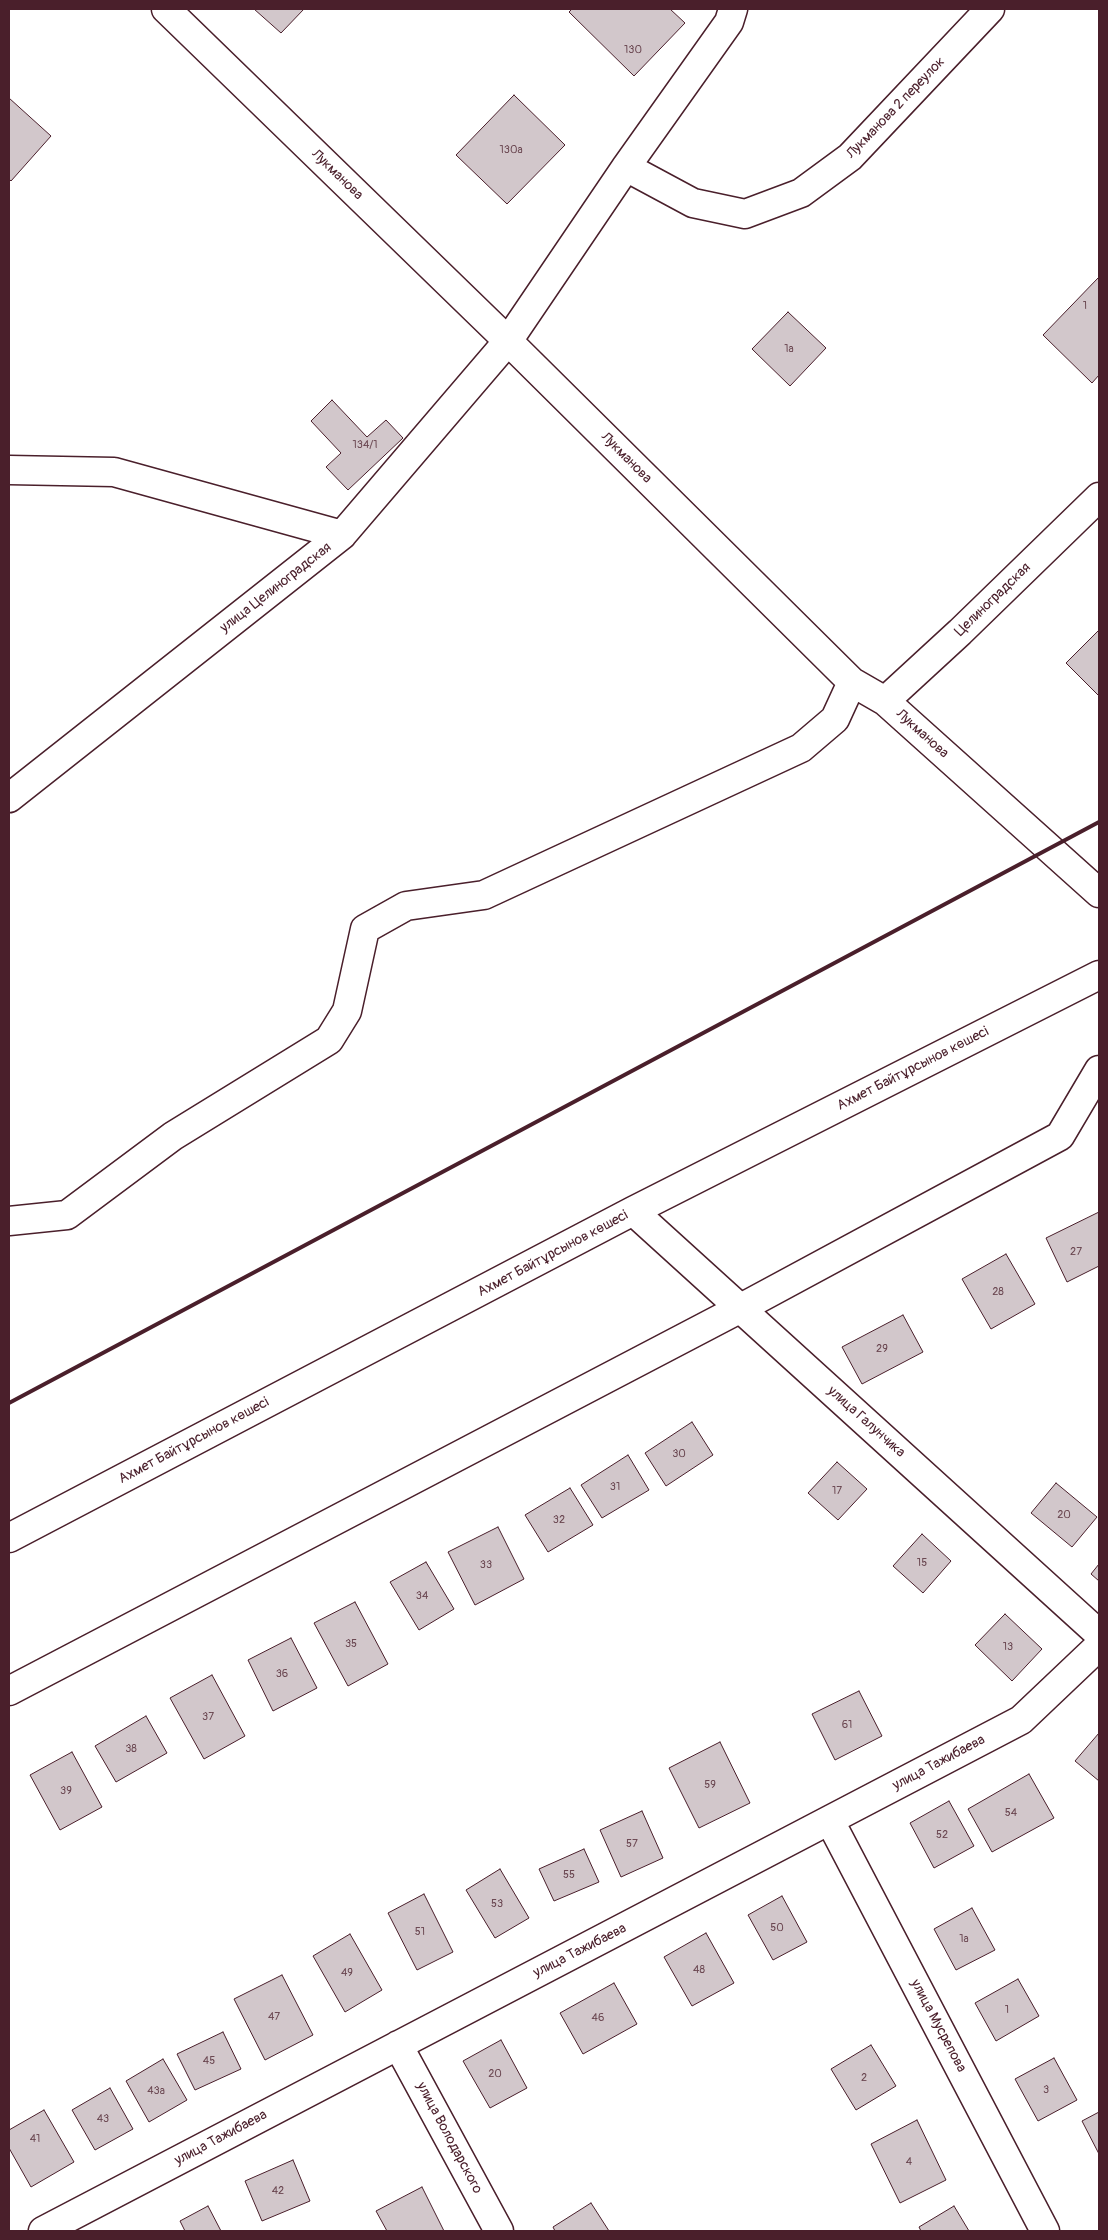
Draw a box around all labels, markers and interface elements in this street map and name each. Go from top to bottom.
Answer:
house number: 130 [624,43,642,57]
street label: Лукманова 2 переулок [843,54,949,162]
house number: 130а [499,143,523,157]
street label: Лукманова [308,146,366,204]
house number: 1 [1083,299,1087,313]
house number: 1а [784,342,794,356]
street label: Лукманова [597,429,655,487]
house number: 134/1 [352,438,378,452]
street label: улица Целиноградская [217,539,335,637]
street label: Целиноградская [952,560,1034,640]
street label: Лукманова [892,706,952,762]
street label: Ахмет Байтұрсынов көшесі [834,1023,992,1115]
street label: Ахмет Байтұрсынов көшесі [475,1207,631,1301]
house number: 27 [1070,1245,1082,1259]
house number: 28 [992,1285,1004,1299]
house number: 29 [876,1342,888,1356]
street label: улица Галунчика [824,1383,908,1461]
street label: Ахмет Байтұрсынов көшесі [116,1394,272,1488]
house number: 30 [672,1447,686,1461]
house number: 31 [610,1480,620,1494]
house number: 17 [832,1484,842,1498]
house number: 20 [1057,1508,1071,1522]
house number: 32 [553,1513,565,1527]
house number: 15 [917,1556,927,1570]
house number: 33 [480,1558,492,1572]
house number: 34 [416,1589,428,1603]
house number: 35 [345,1637,357,1651]
house number: 13 [1003,1640,1013,1654]
house number: 36 [276,1667,288,1681]
house number: 37 [202,1710,214,1724]
house number: 61 [842,1718,852,1732]
street label: улица Тажибаева [890,1732,988,1794]
house number: 38 [125,1742,137,1756]
house number: 59 [704,1778,716,1792]
house number: 39 [60,1784,72,1798]
house number: 54 [1005,1806,1017,1820]
house number: 52 [936,1828,948,1842]
house number: 57 [626,1837,638,1851]
house number: 55 [563,1868,575,1882]
house number: 53 [491,1897,503,1911]
street label: улица Тажибаева [531,1920,629,1982]
house number: 50 [770,1921,784,1935]
house number: 51 [415,1925,425,1939]
house number: 1а [959,1932,969,1946]
house number: 48 [693,1963,705,1977]
house number: 49 [341,1966,353,1980]
street label: улица Мусрепова [906,1977,970,2075]
house number: 1 [1005,2003,1009,2017]
house number: 47 [268,2010,280,2024]
house number: 46 [592,2011,604,2025]
house number: 45 [203,2054,215,2068]
house number: 20 [488,2067,502,2081]
house number: 2 [861,2071,867,2085]
street label: улица Володарского [413,2079,485,2197]
house number: 3 [1043,2083,1049,2097]
house number: 43а [147,2084,165,2098]
street label: улица Тажибаева [172,2107,270,2169]
house number: 43 [97,2112,109,2126]
house number: 41 [30,2132,40,2146]
house number: 4 [906,2155,912,2169]
house number: 42 [272,2184,284,2198]

